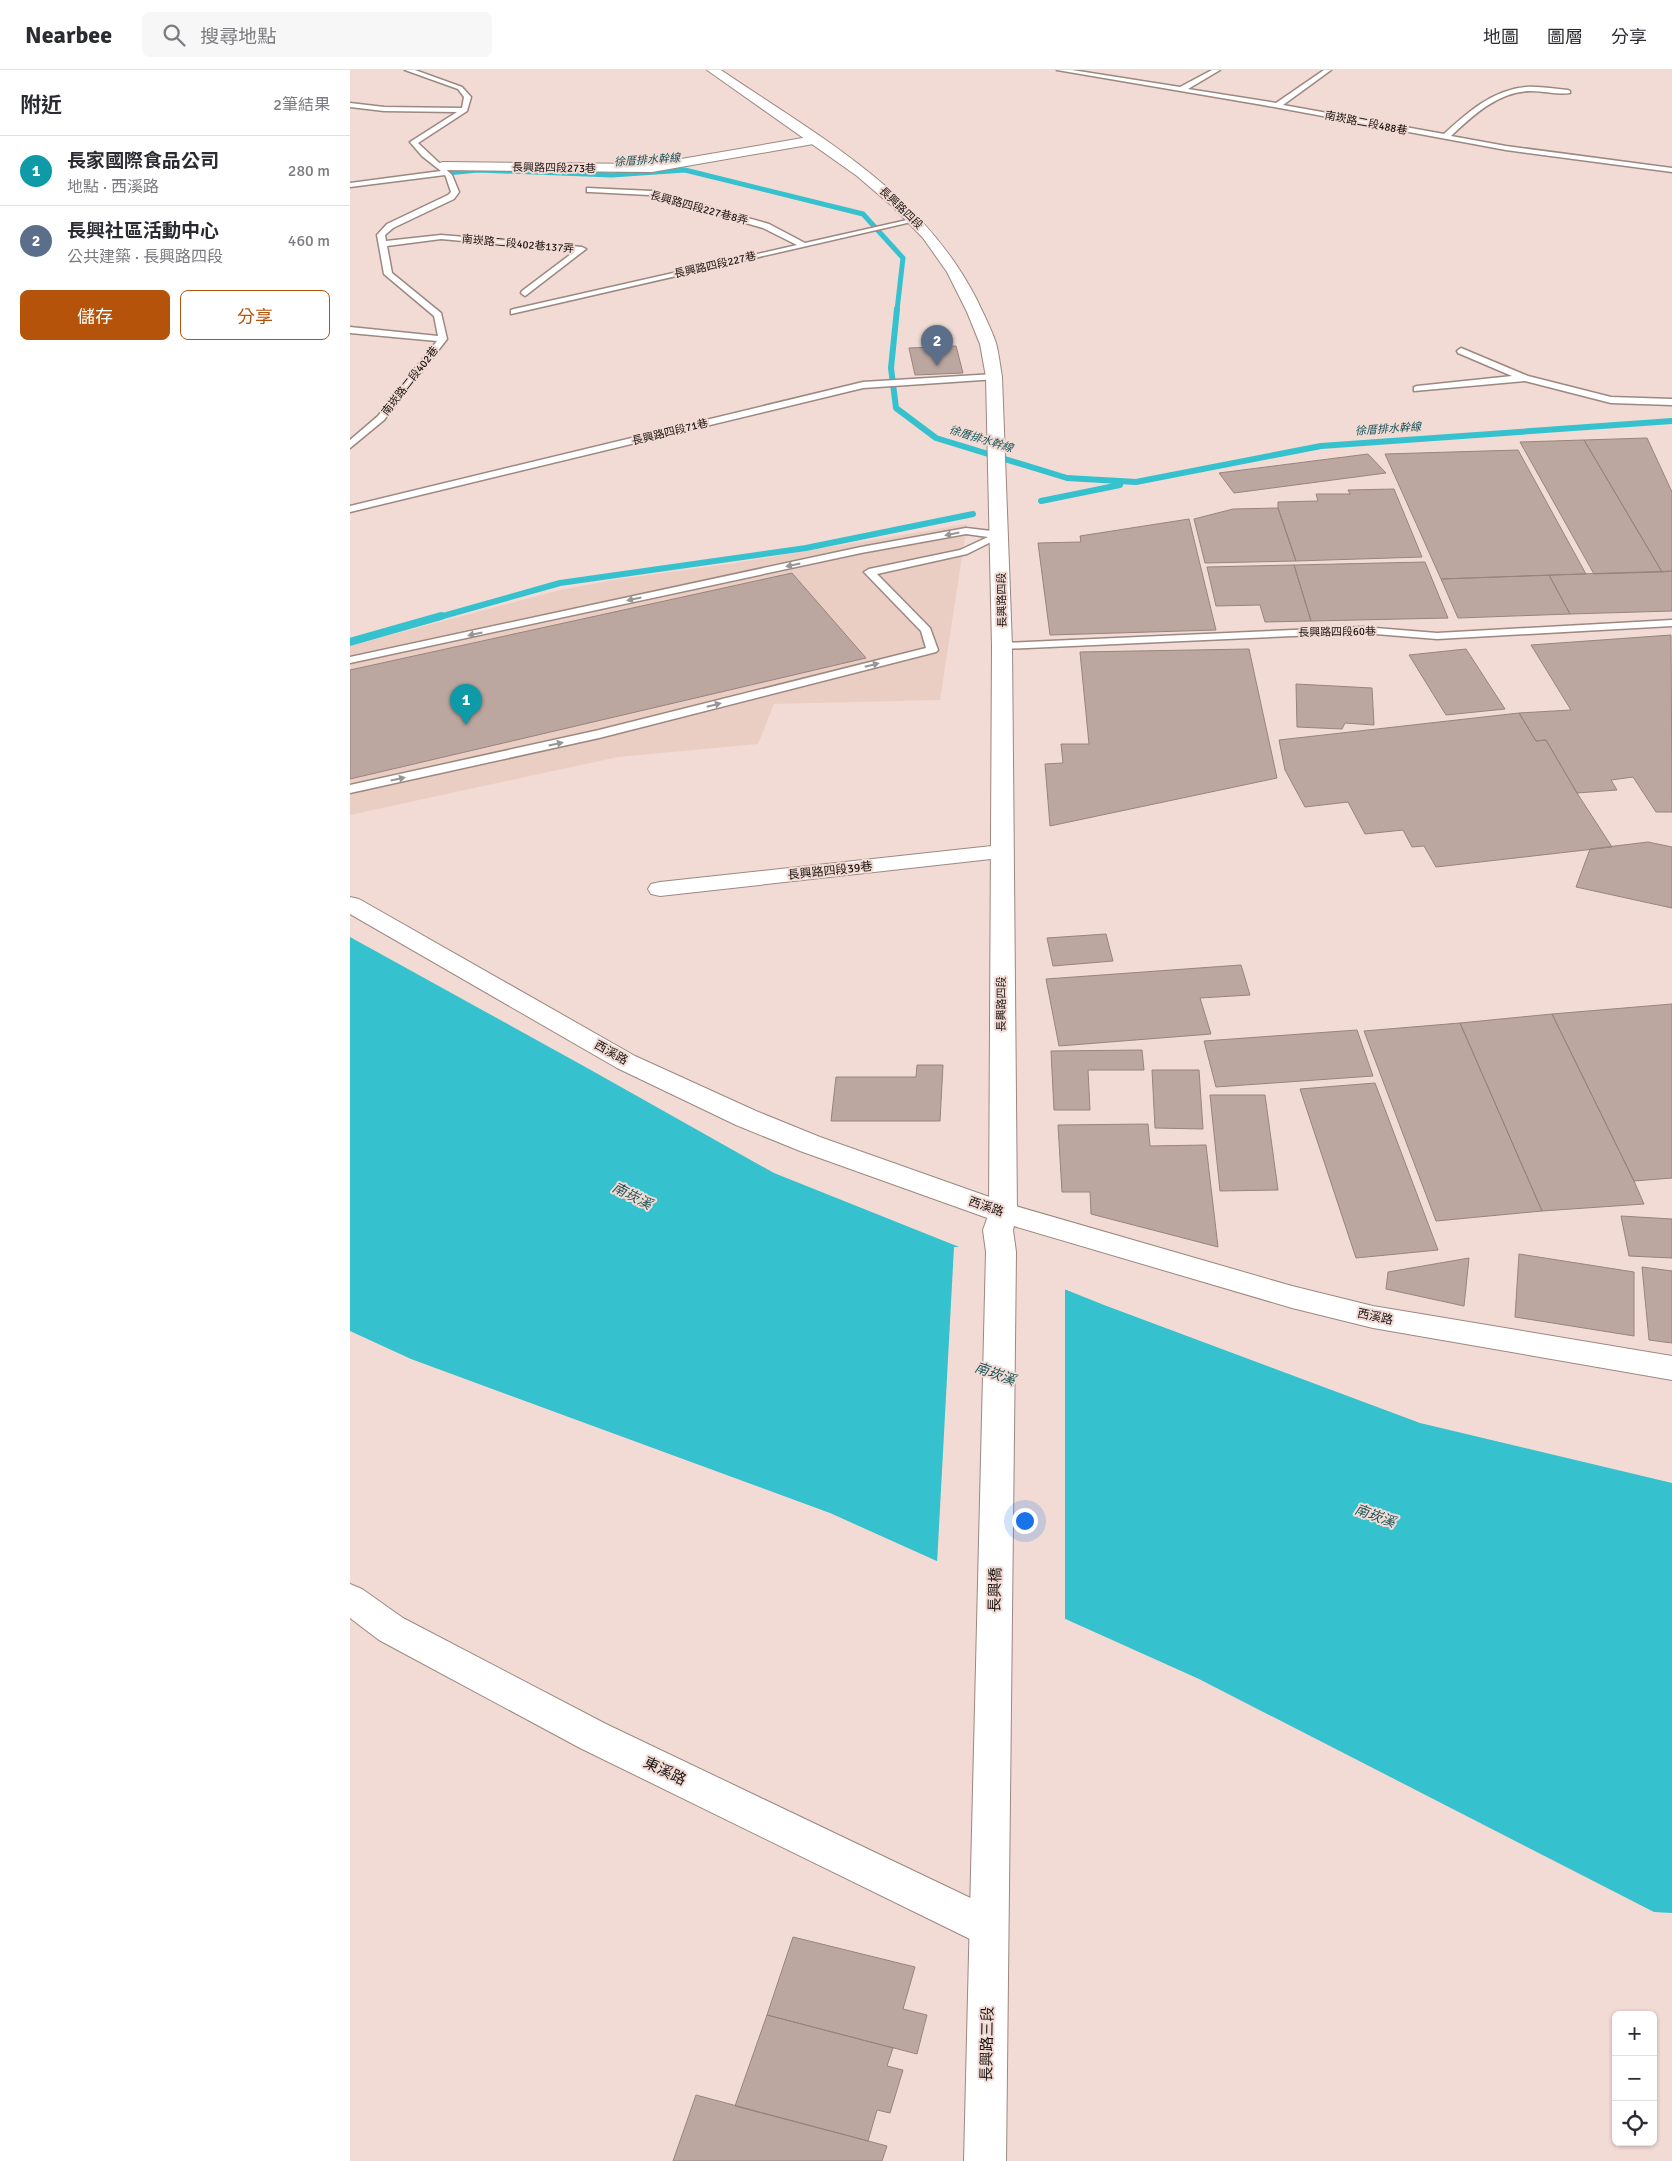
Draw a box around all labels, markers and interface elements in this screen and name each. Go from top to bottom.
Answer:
search box [142,12,492,57]
text: Nearbee [25,20,112,50]
icon: search [160,21,188,49]
text: 搜尋地點 [200,25,276,49]
text: 地圖 [1483,26,1519,48]
text: 圖層 [1547,26,1583,48]
text: 分享 [1611,26,1647,48]
text: 附近 [20,92,62,118]
text: 2筆結果 [273,95,330,115]
street label: 南崁路二段488巷 [1324,109,1408,137]
text: 長家國際食品公司 [67,149,219,173]
water label: 徐厝排水幹線 [614,151,682,169]
text: 1 [32,161,40,181]
text: 280 m [288,161,330,181]
street label: 長興路四段273巷 [512,161,596,175]
text: 地點 · 西溪路 [67,177,159,197]
street label: 長興路四段 [877,184,925,232]
street label: 長興路四段227巷8弄 [649,189,749,227]
text: 長興社區活動中心 [67,219,219,243]
text: 2 [32,231,40,251]
text: 460 m [288,231,330,251]
street label: 南崁路二段402巷137弄 [461,233,575,255]
text: 公共建築 · 長興路四段 [67,247,223,267]
street label: 長興路四段227巷 [673,249,757,281]
button: 儲存 [20,290,170,340]
button: 分享 [180,290,330,340]
pin: 2 [921,325,953,366]
street label: 南崁路二段402巷 [379,344,441,418]
street label: 長興路四段71巷 [631,416,709,448]
water label: 徐厝排水幹線 [1355,420,1423,438]
water label: 徐厝排水幹線 [948,423,1016,455]
one-way arrow [944,530,960,538]
one-way arrow [785,561,800,569]
street label: 長興路四段 [995,572,1009,628]
one-way arrow [625,596,641,604]
street label: 長興路四段60巷 [1298,625,1376,639]
one-way arrow [466,630,482,638]
one-way arrow [864,661,879,669]
pin: 1 [450,684,482,725]
one-way arrow [707,701,722,709]
one-way arrow [549,740,564,748]
one-way arrow [390,775,405,783]
street label: 長興路四段39巷 [787,859,873,883]
street label: 長興路四段 [995,977,1008,1032]
street label: 西溪路 [592,1038,630,1068]
water label: 南崁溪 [609,1179,656,1214]
street label: 西溪路 [967,1194,1005,1220]
street label: 西溪路 [1356,1306,1394,1328]
water label: 南崁溪 [972,1359,1020,1390]
water label: 南崁溪 [1352,1501,1400,1532]
your location [1012,1508,1038,1534]
street label: 長興橋 [986,1567,1004,1613]
street label: 東溪路 [641,1753,689,1789]
street label: 長興路三段 [977,2006,997,2082]
map controls [1612,2011,1657,2146]
button: + [1612,2011,1657,2056]
button: − [1612,2056,1657,2101]
button: locate [1612,2101,1657,2146]

